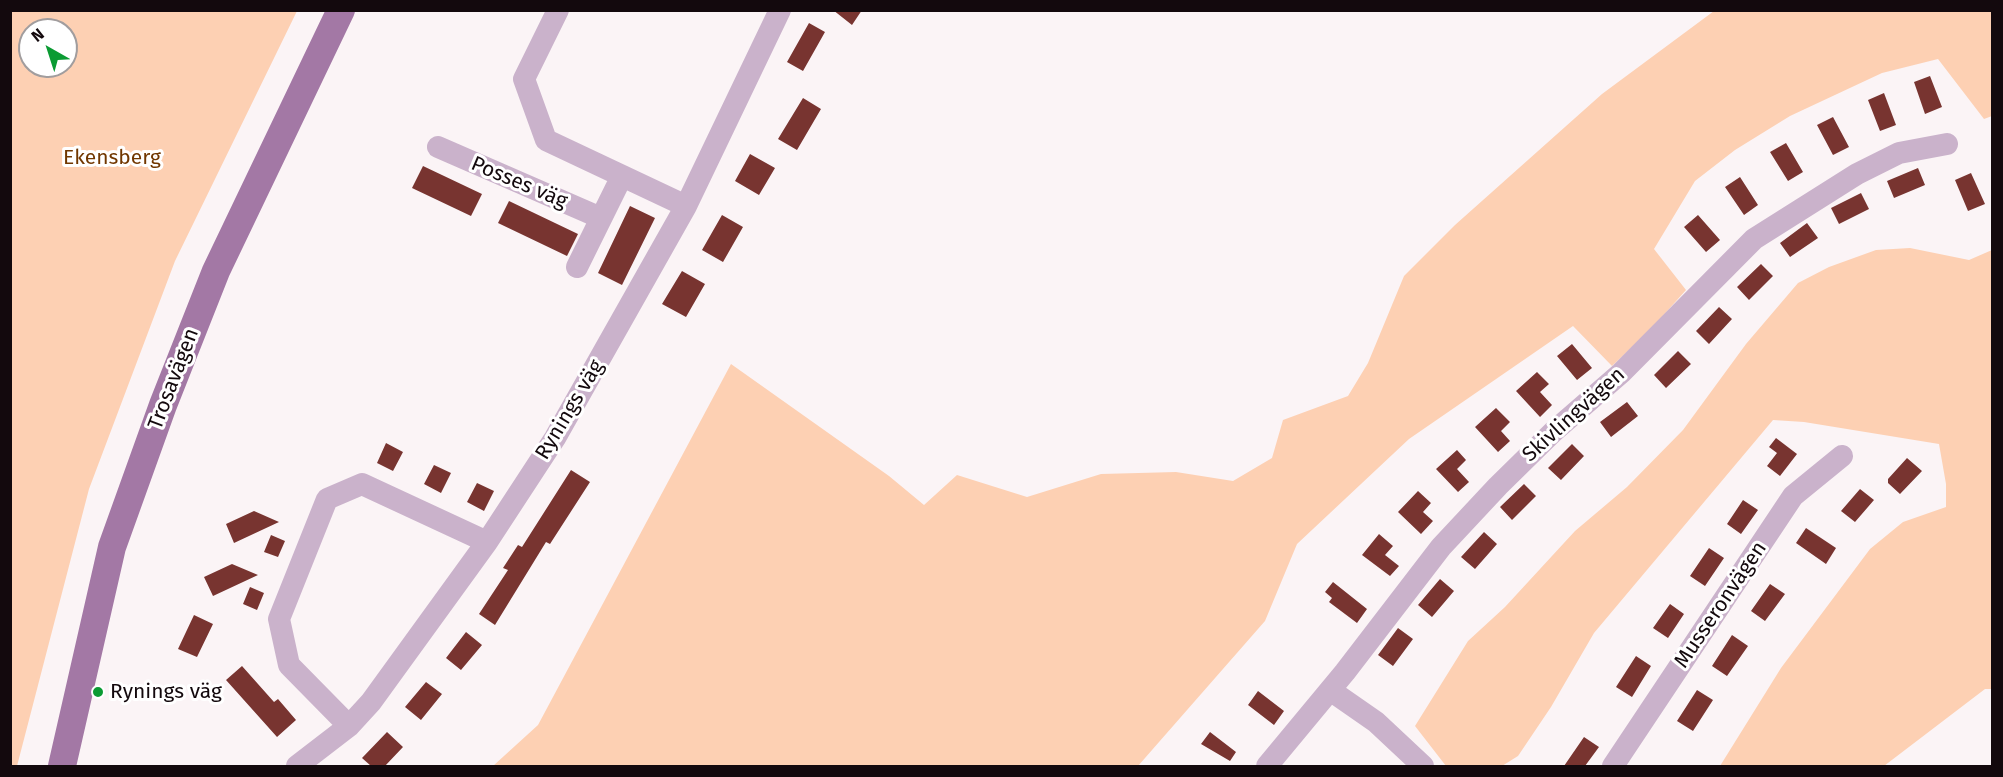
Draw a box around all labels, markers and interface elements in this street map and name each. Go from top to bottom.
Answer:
north arrow [18,18,78,78]
text: N [28,24,48,46]
park label: Ekensberg [63,145,161,171]
street label: Posses väg [467,151,571,215]
street label: Trosavägen [143,325,205,433]
street label: Rynings väg [530,356,610,464]
street label: Skivlingvägen [1518,362,1630,468]
street label: Musseronvägen [1669,537,1773,673]
place label: Rynings väg [110,679,222,705]
marker: Rynings väg [91,685,105,699]

